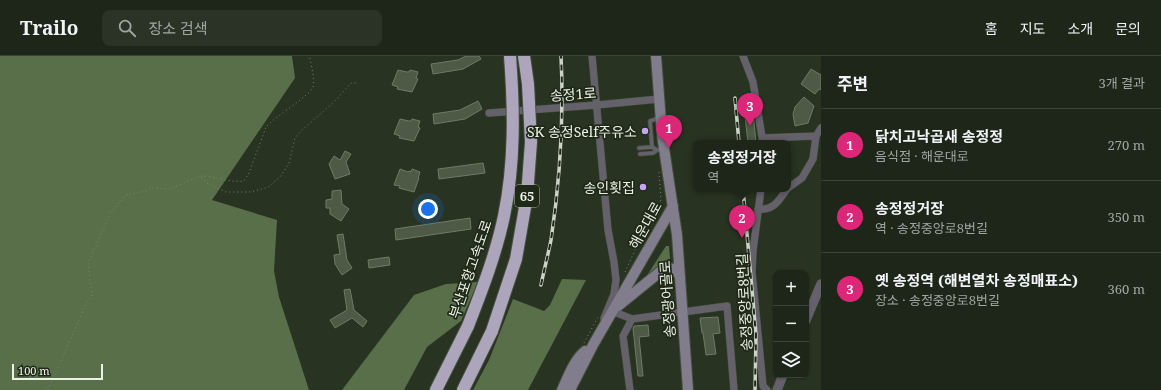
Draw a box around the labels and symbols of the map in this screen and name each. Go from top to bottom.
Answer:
street label: 송정1로 [549,83,597,105]
pin: 3 [737,93,763,126]
pin: 1 [656,115,682,148]
place label: SK 송정Self주유소 [527,122,637,141]
marker: SK 송정Self주유소 [640,126,650,136]
place label: 송인횟집 [583,178,635,197]
marker: 송인횟집 [638,182,648,192]
road number: 65 [515,185,539,207]
street label: 해운대로 [624,198,666,252]
your location [418,199,438,219]
pin: 2 [729,205,755,238]
street label: 부산포항고속도로 [444,217,496,321]
street label: 송정중앙로8번길 [732,253,756,351]
street label: 송정광어골로 [655,260,679,338]
scale bar [12,362,103,381]

